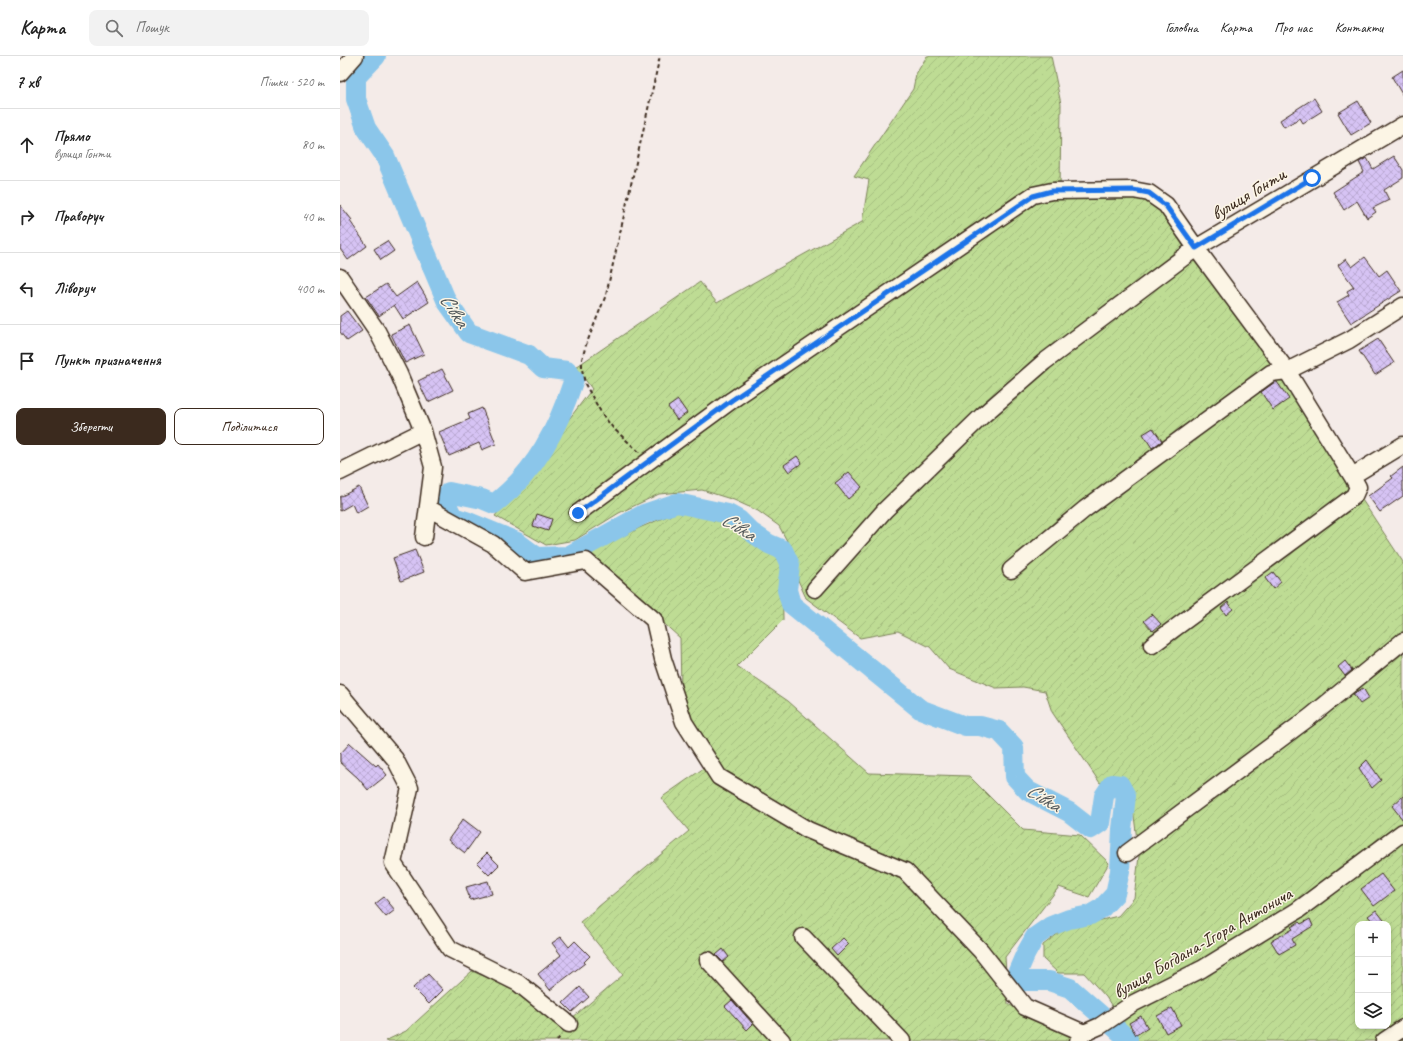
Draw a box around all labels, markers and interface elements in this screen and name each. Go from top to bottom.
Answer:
search box [89,10,369,46]
text: Карта [20,16,65,40]
icon: search [103,17,125,39]
text: Пошук [135,18,169,37]
text: Головна [1165,19,1198,36]
text: Карта [1220,19,1252,36]
text: Про нас [1274,19,1313,36]
text: Контакти [1335,19,1383,36]
text: 7 хв [16,72,39,93]
text: Пішки · 520 m [260,74,324,90]
text: Прямо [54,127,90,146]
icon: ahead [16,134,38,156]
text: 80 m [302,137,324,153]
text: вулиця Гонти [54,146,111,162]
street label: вулиця Гонти [1207,161,1292,226]
route start [1303,169,1321,187]
icon: right [16,206,38,228]
text: Праворуч [54,207,103,226]
text: 40 m [302,209,324,225]
icon: left [16,278,38,300]
text: Ліворуч [54,279,95,298]
text: 400 m [296,281,324,297]
water label: Сівка [434,289,476,334]
icon: arrive [16,350,38,372]
text: Пункт призначення [54,351,161,370]
button: Зберегти [16,408,166,445]
button: Поділитися [174,408,324,445]
route end [569,504,587,522]
water label: Сівка [717,507,762,547]
water label: Сівка [1022,777,1067,819]
street label: вулиця Богдана-Ігора Антонича [1109,881,1298,1004]
map controls [1355,921,1391,1029]
button: + [1355,921,1391,957]
button: − [1355,957,1391,993]
button: layers [1355,993,1391,1029]

